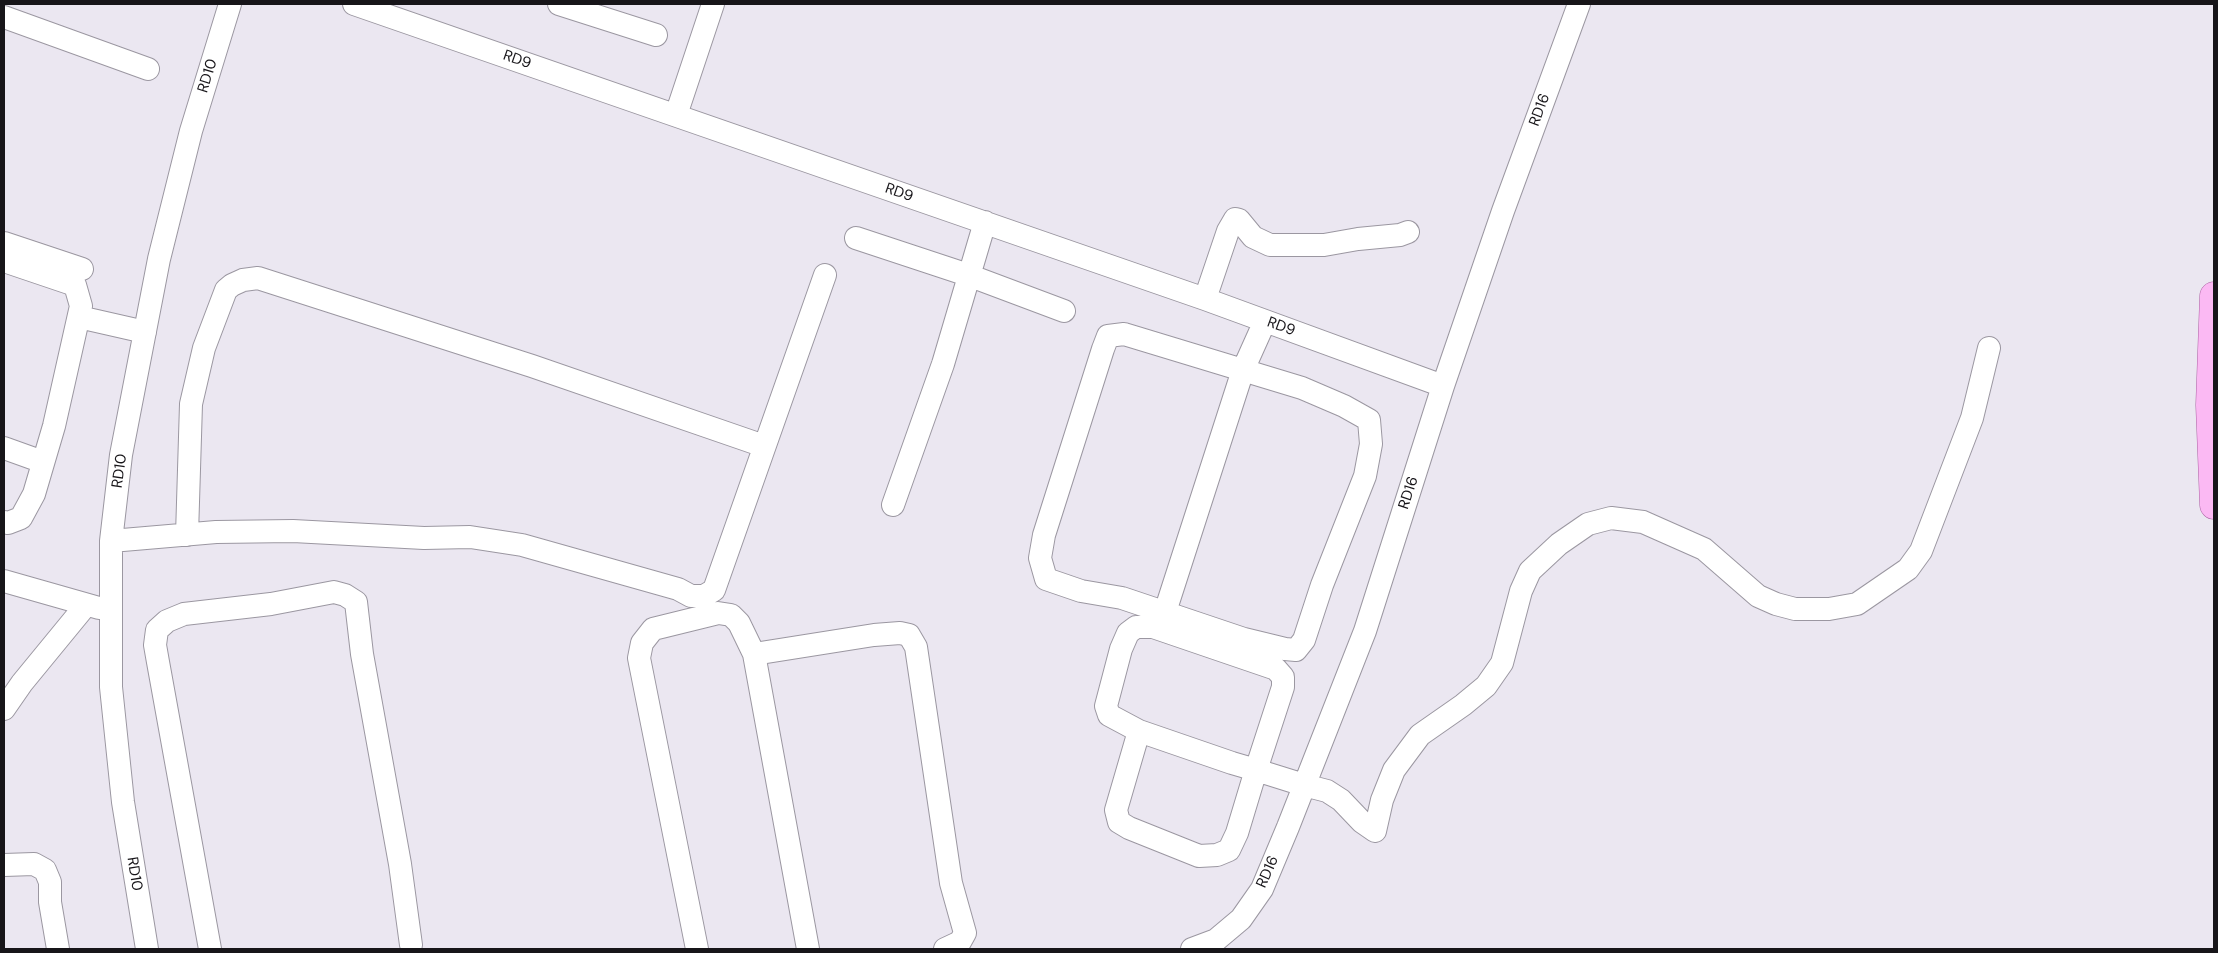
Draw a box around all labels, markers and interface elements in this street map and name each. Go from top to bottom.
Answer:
street label: RD9 [501,47,533,73]
street label: RD10 [194,57,222,95]
street label: RD16 [1526,91,1554,129]
street label: RD9 [883,180,915,206]
street label: RD9 [1264,314,1298,340]
street label: RD10 [109,453,131,489]
street label: RD16 [1395,474,1423,512]
street label: RD16 [1253,853,1283,891]
street label: RD10 [122,856,146,892]

